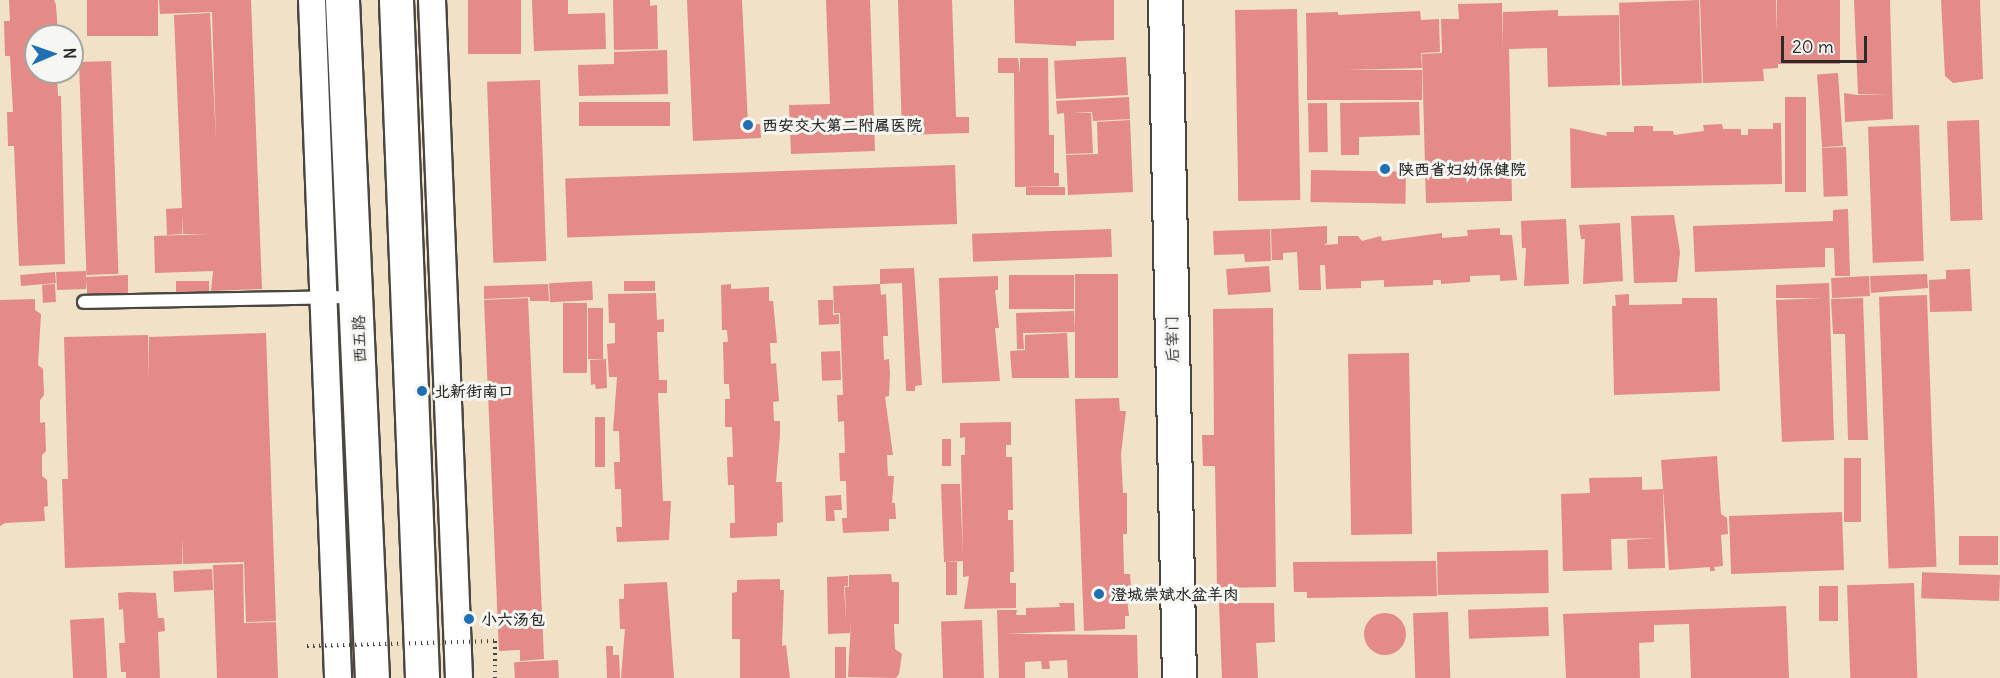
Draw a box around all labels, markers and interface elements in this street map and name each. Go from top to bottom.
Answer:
north arrow [24,24,84,84]
scale bar [1784,24,1870,62]
text: 20 m [1792,35,1834,58]
text: N [60,48,80,59]
place label: 西安交大第二附属医院 [762,115,922,135]
marker: 西安交大第二附属医院 [739,116,757,134]
place label: 陕西省妇幼保健院 [1398,159,1526,179]
marker: 陕西省妇幼保健院 [1376,160,1394,178]
street label: 西五路 [349,315,369,363]
street label: 后宰门 [1162,315,1182,363]
place label: 北新街南口 [434,381,514,401]
marker: 北新街南口 [415,384,429,398]
place label: 澄城崇斌水盆羊肉 [1111,584,1239,604]
marker: 澄城崇斌水盆羊肉 [1092,587,1106,601]
place label: 小六汤包 [481,609,545,629]
marker: 小六汤包 [462,612,476,626]

